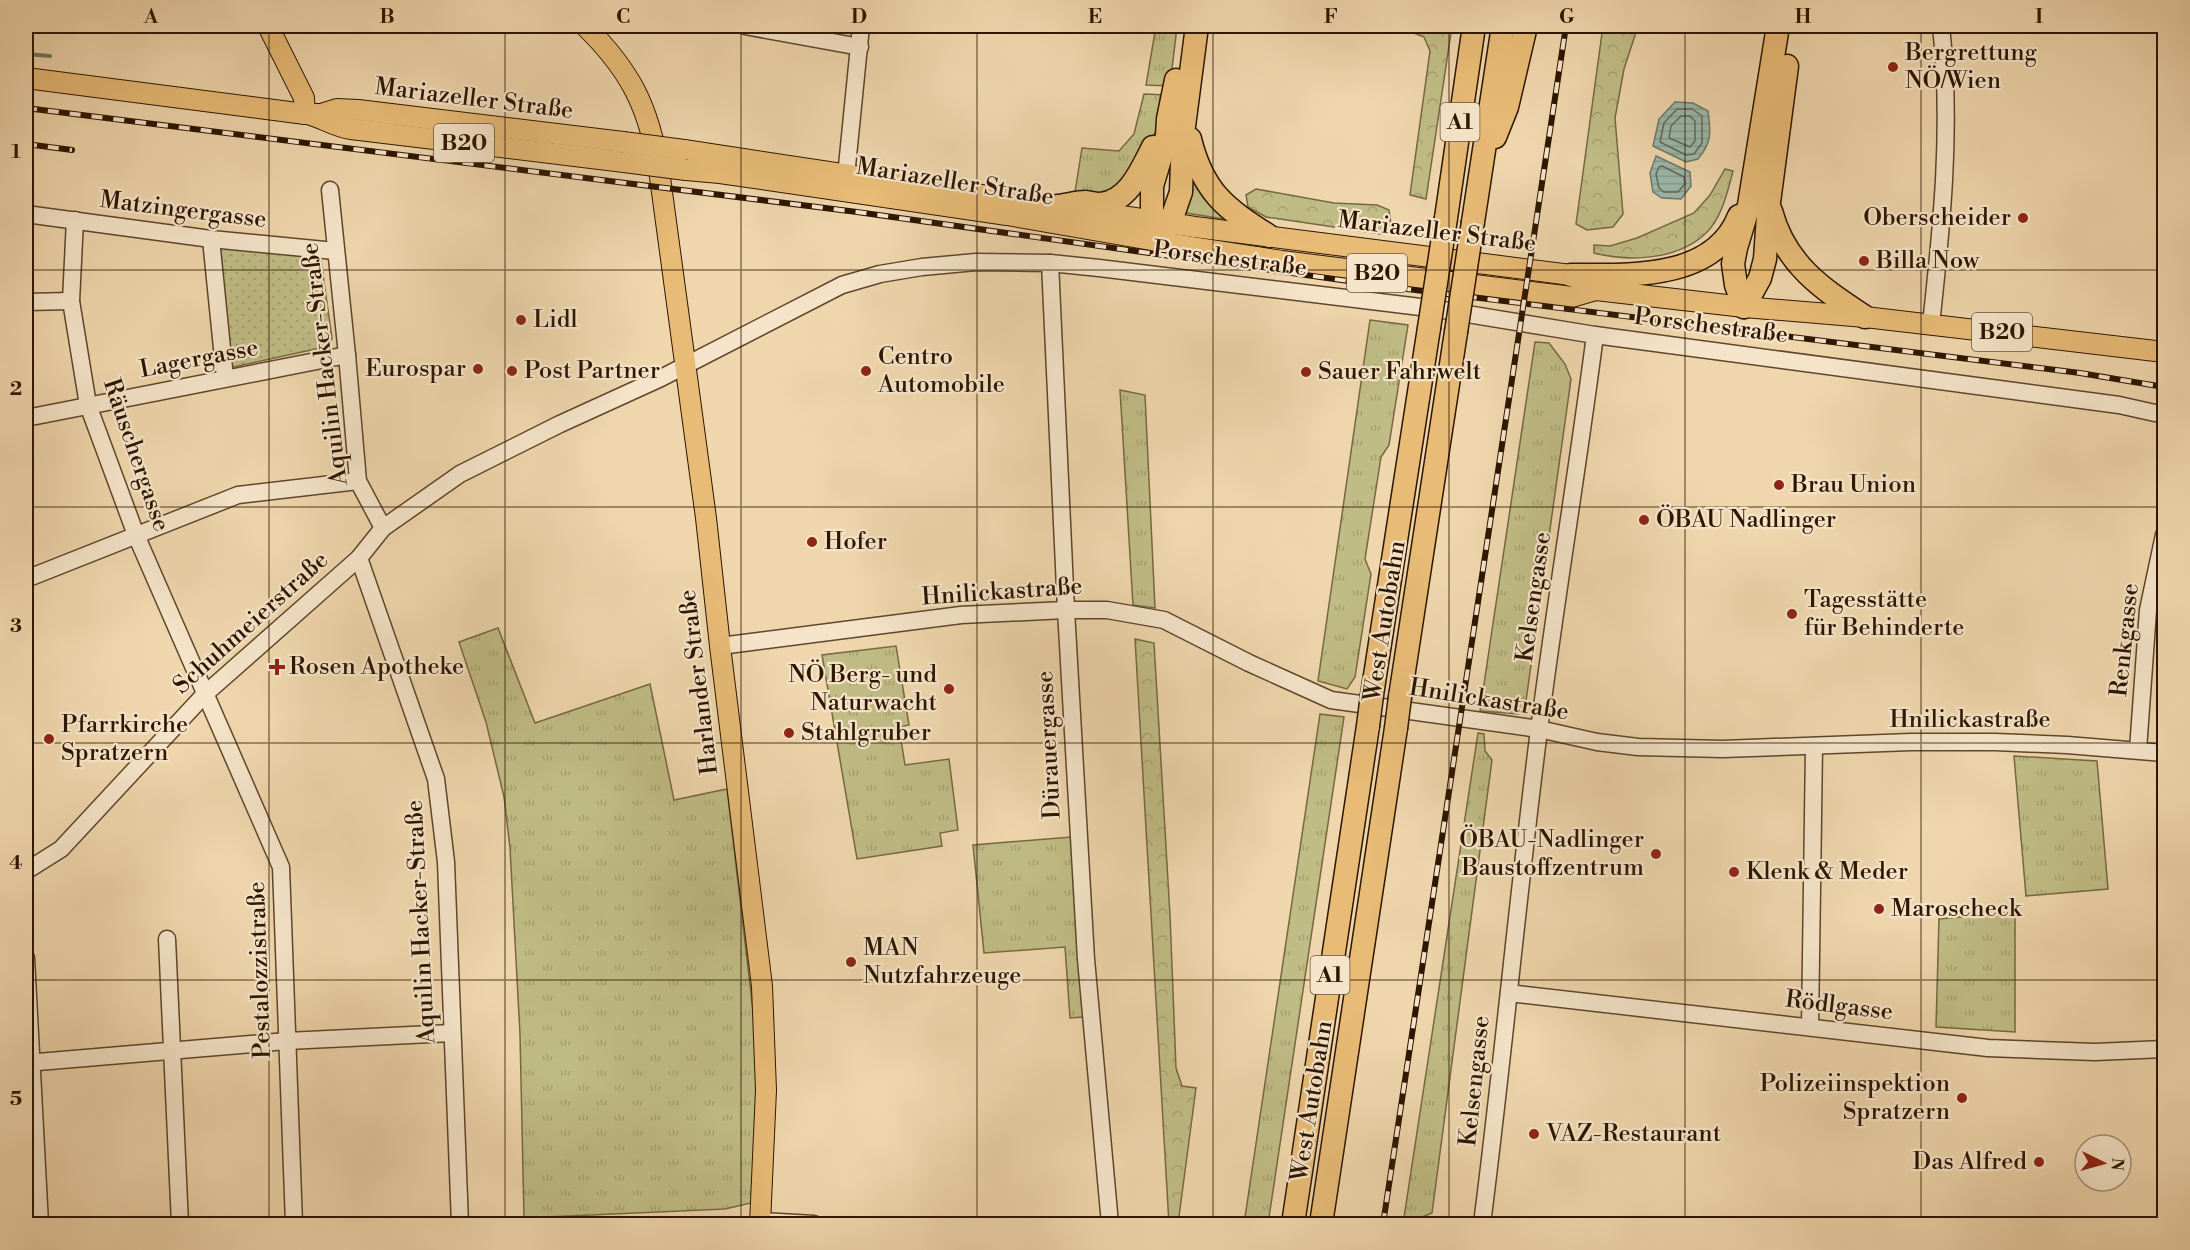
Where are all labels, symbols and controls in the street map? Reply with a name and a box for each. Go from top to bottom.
text: A [143,5,159,30]
text: B [379,5,395,30]
text: C [616,5,630,30]
text: D [851,5,867,30]
text: E [1088,5,1102,30]
text: F [1324,5,1338,30]
text: G [1559,5,1575,30]
text: H [1795,5,1812,30]
text: I [2035,5,2043,30]
place label: Bergrettung NÖ/Wien [1904,38,2037,96]
marker: Bergrettung NÖ/Wien [1886,60,1900,74]
street label: Mariazeller Straße [373,72,575,126]
road number: A1 [1440,103,1480,141]
road number: B20 [434,124,494,162]
text: 1 [11,140,21,165]
street label: Mariazeller Straße [854,152,1056,212]
street label: Matzingergasse [98,185,268,235]
place label: Oberscheider [1863,203,2011,233]
street label: Mariazeller Straße [1336,205,1538,259]
marker: Oberscheider [2016,211,2030,225]
street label: Porschestraße [1151,235,1309,283]
street label: Aquilin Hacker-Straße [295,241,355,488]
place label: Billa Now [1875,246,1981,276]
road number: B20 [1347,254,1407,292]
marker: Billa Now [1857,254,1871,268]
street label: Porschestraße [1632,302,1790,350]
place label: Lidl [533,305,578,335]
marker: Lidl [514,313,528,327]
road number: B20 [1972,313,2032,351]
street label: Lagergasse [137,333,261,385]
place label: Centro Automobile [877,342,1005,400]
place label: Eurospar [365,354,466,384]
place label: Post Partner [524,356,660,386]
place label: Sauer Fahrwelt [1318,357,1482,387]
marker: Eurospar [471,362,485,376]
marker: Post Partner [505,364,519,378]
marker: Centro Automobile [859,364,873,378]
marker: Sauer Fahrwelt [1299,365,1313,379]
street label: Räuschergasse [96,375,176,535]
text: 2 [10,377,22,402]
place label: Brau Union [1790,470,1916,500]
marker: Brau Union [1772,478,1786,492]
place label: ÖBAU Nadlinger [1656,504,1836,535]
marker: ÖBAU Nadlinger [1637,513,1651,527]
place label: Hofer [824,527,887,557]
street label: Kelsengasse [1510,530,1558,664]
marker: Hofer [805,535,819,549]
street label: West Autobahn [1357,538,1413,705]
street label: Schuhmeierstraße [167,545,335,701]
street label: Hnilickastraße [921,571,1083,613]
street label: Renkgasse [2104,582,2146,698]
place label: Tagesstätte für Behinderte [1804,585,1964,643]
street label: Harlander Straße [673,588,725,776]
marker: Tagesstätte für Behinderte [1785,607,1799,621]
text: 3 [10,614,22,639]
place label: Rosen Apotheke [289,652,464,682]
place label: NÖ Berg- und Naturwacht [788,659,937,718]
marker: Rosen Apotheke [270,660,284,674]
street label: Dürauergasse [1030,670,1068,820]
street label: Hnilickastraße [1407,673,1571,727]
marker: NÖ Berg- und Naturwacht [942,682,956,696]
street label: Hnilickastraße [1889,705,2051,735]
place label: Pfarrkirche Spratzern [61,710,188,768]
place label: Stahlgruber [801,718,931,748]
marker: Stahlgruber [782,726,796,740]
marker: Pfarrkirche Spratzern [42,732,56,746]
street label: Aquilin Hacker-Straße [400,799,442,1046]
place label: ÖBAU-Nadlinger Baustoffzentrum [1459,824,1644,883]
marker: ÖBAU-Nadlinger Baustoffzentrum [1649,847,1663,861]
text: 4 [9,851,23,876]
place label: Klenk & Meder [1746,857,1908,887]
marker: Klenk & Meder [1727,865,1741,879]
street label: Pestalozzistraße [242,881,278,1059]
place label: Maroscheck [1891,894,2023,924]
marker: Maroscheck [1872,902,1886,916]
place label: MAN Nutzfahrzeuge [863,933,1021,991]
marker: MAN Nutzfahrzeuge [844,955,858,969]
road number: A1 [1310,956,1350,994]
street label: Rödlgasse [1783,985,1895,1027]
street label: Kelsengasse [1453,1014,1497,1148]
street label: West Autobahn [1284,1018,1340,1185]
place label: Polizeiinspektion Spratzern [1760,1069,1950,1127]
text: 5 [10,1087,22,1112]
marker: Polizeiinspektion Spratzern [1955,1091,1969,1105]
place label: VAZ-Restaurant [1545,1119,1722,1149]
marker: VAZ-Restaurant [1527,1127,1541,1141]
north arrow [2073,1133,2133,1193]
place label: Das Alfred [1913,1147,2027,1177]
marker: Das Alfred [2032,1155,2046,1169]
text: N [2106,1157,2127,1172]

